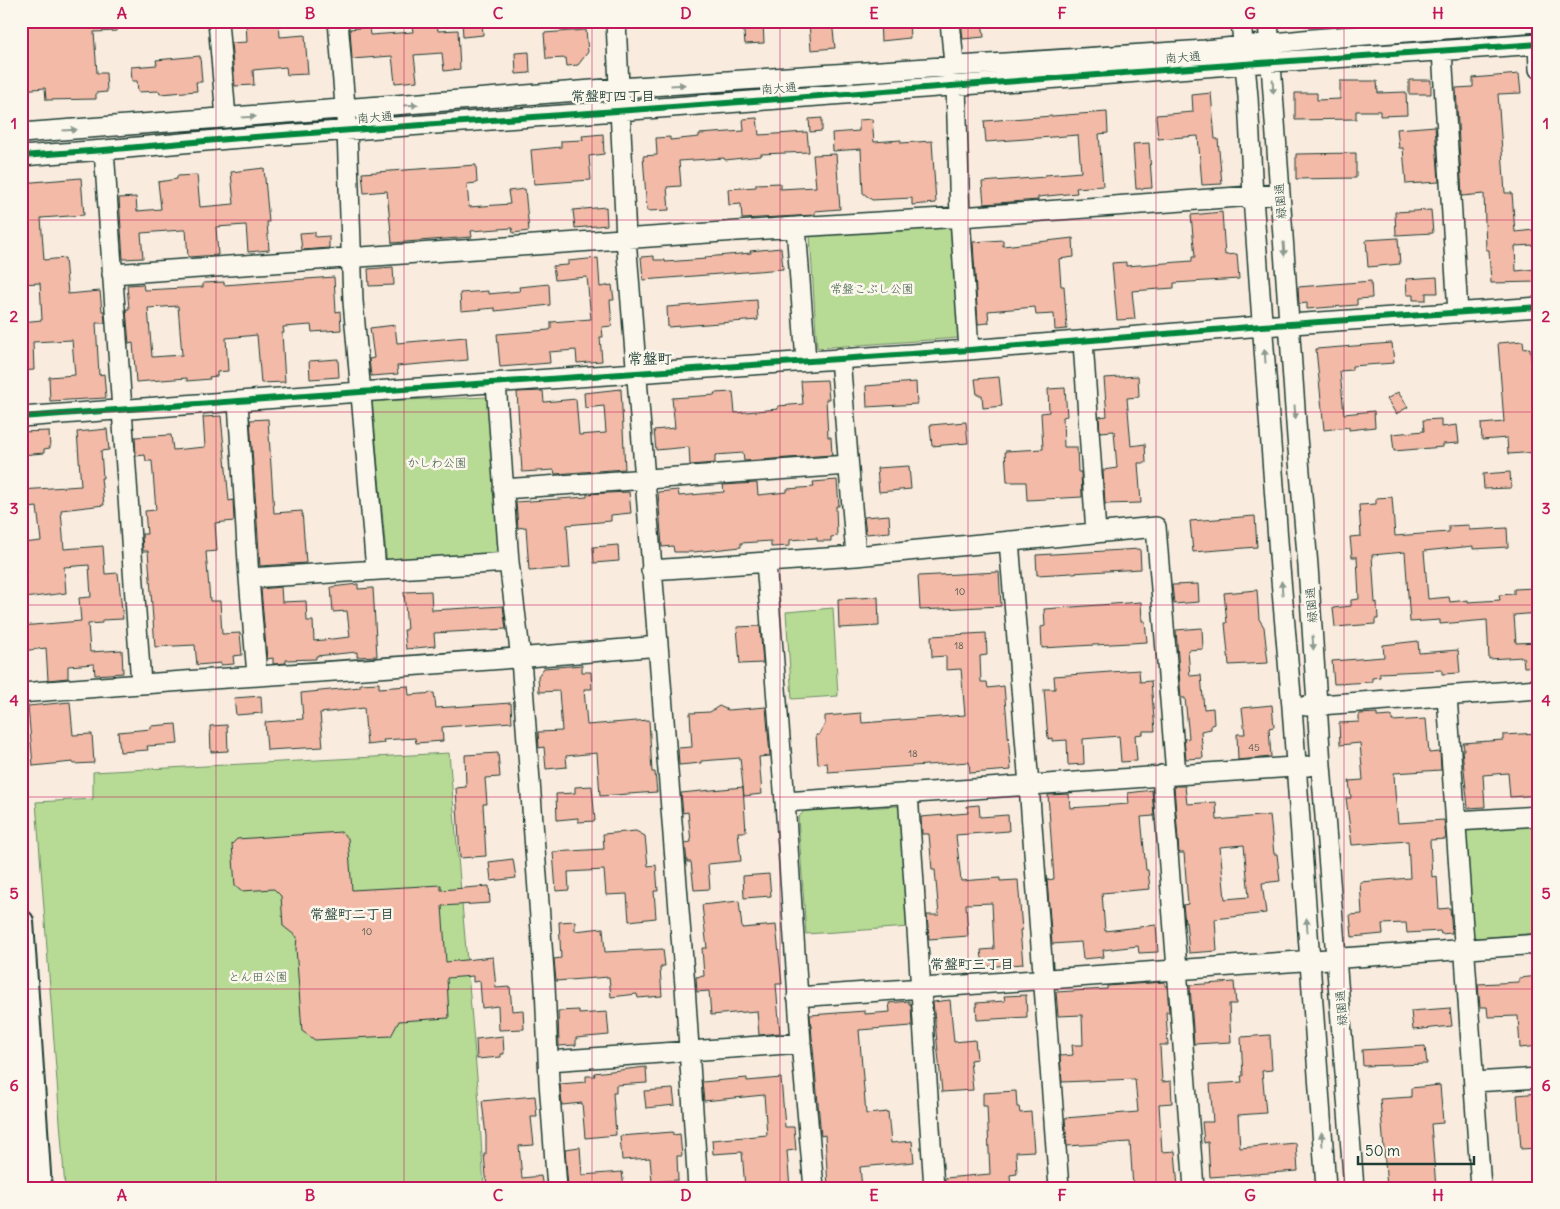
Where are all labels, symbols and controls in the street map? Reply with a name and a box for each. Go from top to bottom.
text: A [117,3,127,23]
text: B [305,3,316,23]
text: C [493,3,504,23]
text: D [680,3,692,23]
text: E [869,3,879,23]
text: F [1057,3,1067,23]
text: G [1244,3,1256,23]
text: H [1432,3,1444,23]
street label: 南大通 [1165,48,1201,66]
street label: 南大通 [761,79,797,97]
one-way arrow [1269,80,1277,96]
one-way arrow [671,81,687,89]
district label: 常盤町四丁目 [571,87,655,105]
one-way arrow [404,100,420,108]
street label: 南大通 [357,108,393,126]
one-way arrow [242,112,258,120]
text: 1 [11,113,17,133]
text: 1 [1543,113,1549,133]
one-way arrow [62,125,78,133]
street label: 緑園通 [1271,183,1289,219]
one-way arrow [1280,242,1288,258]
park label: 常盤こぶし公園 [830,281,914,296]
text: 2 [10,306,19,326]
text: 2 [1542,306,1551,326]
one-way arrow [1260,348,1268,364]
district label: 常盤町 [627,349,673,368]
one-way arrow [1291,404,1299,420]
park label: かしわ公園 [407,455,467,470]
text: 3 [9,498,19,518]
text: 3 [1541,498,1551,518]
one-way arrow [1278,580,1286,596]
house number: 10 [955,585,965,598]
street label: 緑園通 [1302,587,1320,623]
one-way arrow [1310,636,1318,652]
house number: 18 [954,639,964,652]
text: 4 [9,690,19,710]
text: 4 [1541,690,1551,710]
house number: 45 [1248,741,1260,754]
house number: 18 [908,747,918,760]
text: 5 [9,883,19,903]
text: 5 [1541,883,1551,903]
district label: 常盤町二丁目 [310,905,394,923]
one-way arrow [1302,916,1310,932]
house number: 10 [362,925,372,938]
district label: 常盤町三丁目 [930,955,1014,973]
park label: とん田公園 [228,969,288,984]
street label: 緑園通 [1332,990,1350,1026]
text: 6 [9,1075,19,1095]
text: 6 [1541,1075,1551,1095]
one-way arrow [1318,1131,1326,1147]
scale bar [1358,1134,1474,1166]
text: 50 m [1365,1141,1400,1160]
text: A [117,1185,127,1205]
text: B [305,1185,316,1205]
text: C [493,1185,504,1205]
text: D [680,1185,692,1205]
text: E [869,1185,879,1205]
text: F [1057,1185,1067,1205]
text: G [1244,1185,1256,1205]
text: H [1432,1185,1444,1205]

